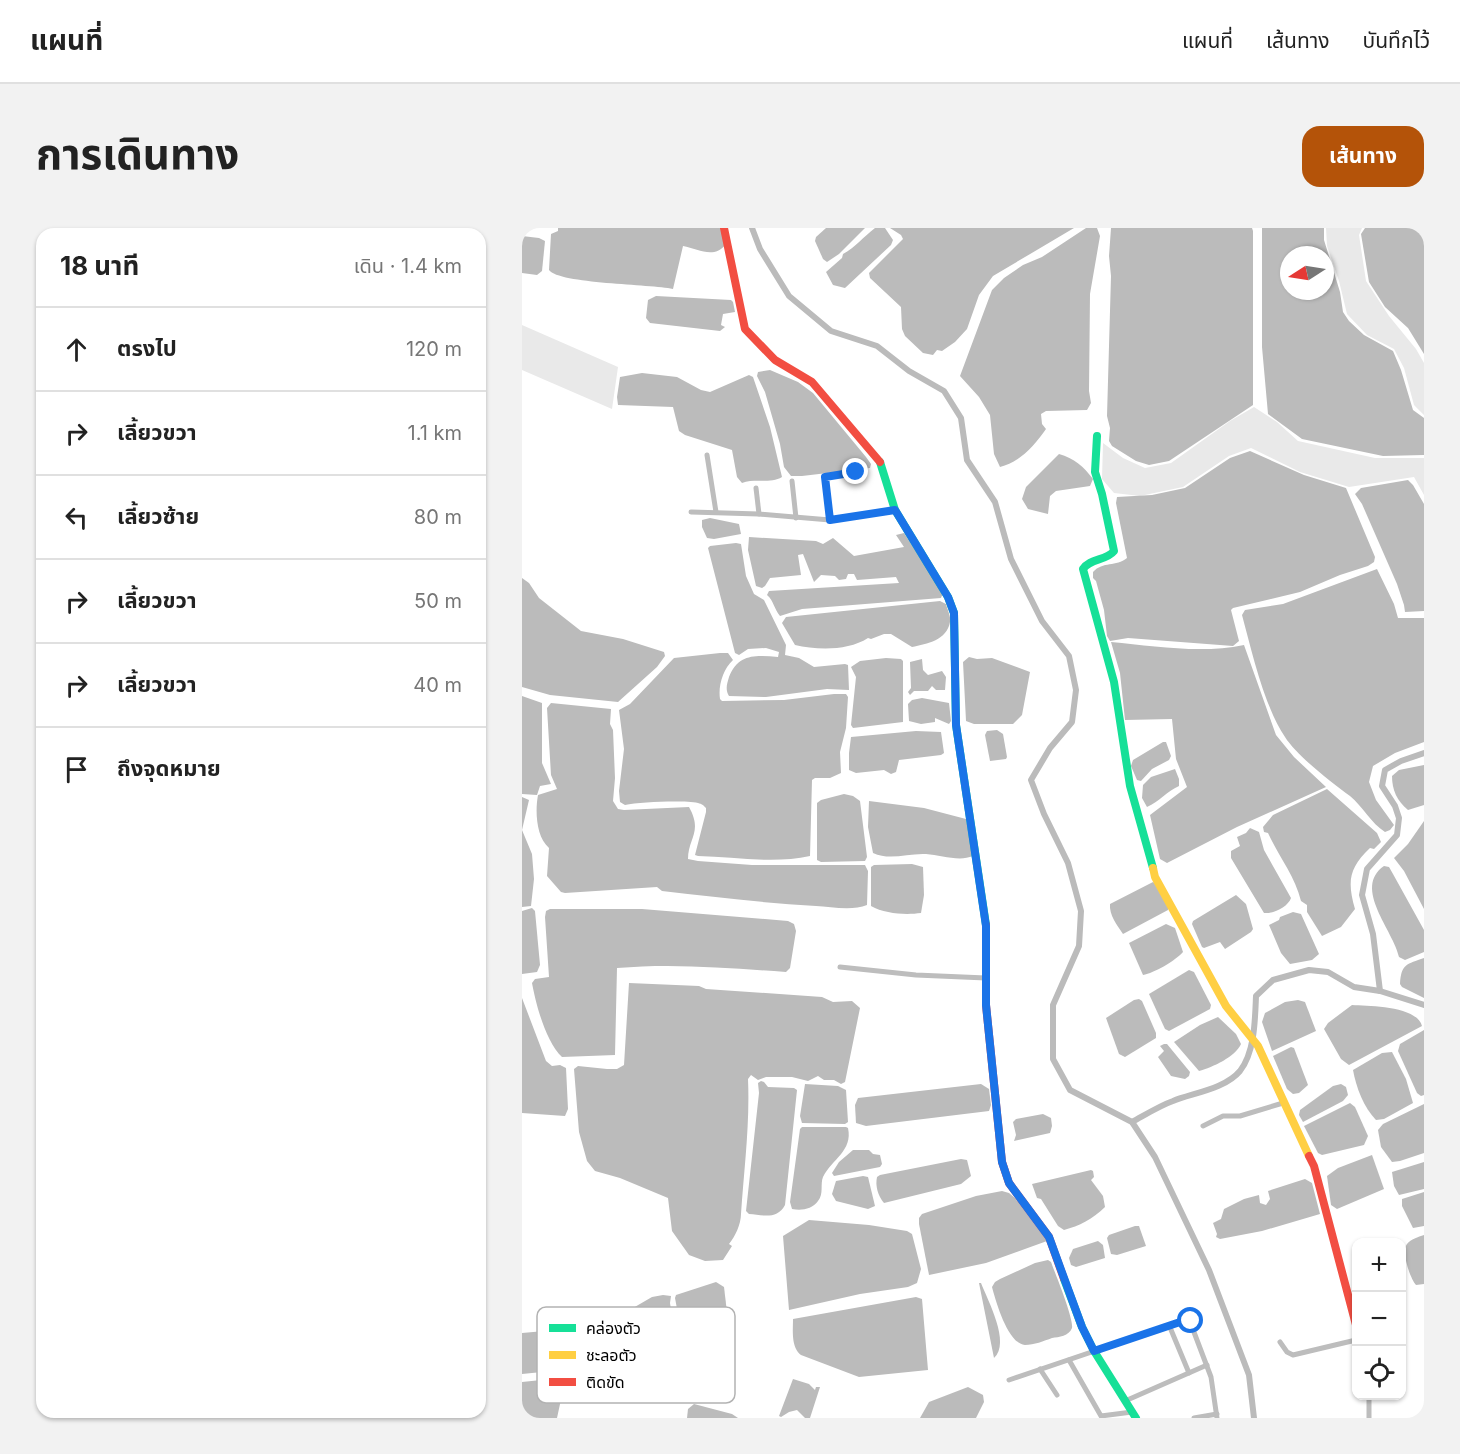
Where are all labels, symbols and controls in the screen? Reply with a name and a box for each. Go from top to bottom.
text: แผนที่ [30,23,103,57]
text: แผนที่ [1182,28,1233,53]
text: เส้นทาง [1266,28,1330,53]
text: บันทึกไว้ [1363,28,1430,53]
button: เส้นทาง [1302,126,1424,187]
text: การเดินทาง [36,128,239,179]
north arrow [1280,246,1334,300]
text: 18 นาที [60,250,139,281]
text: เดิน · 1.4 km [354,254,462,278]
icon: ahead [60,333,93,366]
text: ตรงไป [117,335,177,361]
text: 120 m [406,337,462,361]
icon: right [60,417,93,450]
text: เลี้ยวขวา [117,419,197,445]
text: 1.1 km [408,421,462,445]
route end [842,458,868,484]
icon: left [60,501,93,534]
text: เลี้ยวซ้าย [117,503,199,529]
text: 80 m [414,505,462,529]
icon: right [60,585,93,618]
text: เลี้ยวขวา [117,587,197,613]
text: 50 m [414,589,462,613]
icon: right [60,669,93,702]
text: เลี้ยวขวา [117,671,197,697]
text: 40 m [413,673,462,697]
icon: arrive [60,753,93,786]
text: ถึงจุดหมาย [117,755,221,781]
map controls [1352,1238,1406,1400]
button: + [1352,1238,1406,1292]
button: − [1352,1292,1406,1346]
legend [537,1307,735,1403]
route start [1177,1307,1203,1333]
text: คล่องตัว [586,1318,641,1338]
text: ชะลอตัว [586,1345,637,1365]
button: locate [1352,1346,1406,1400]
text: ติดขัด [586,1372,625,1392]

